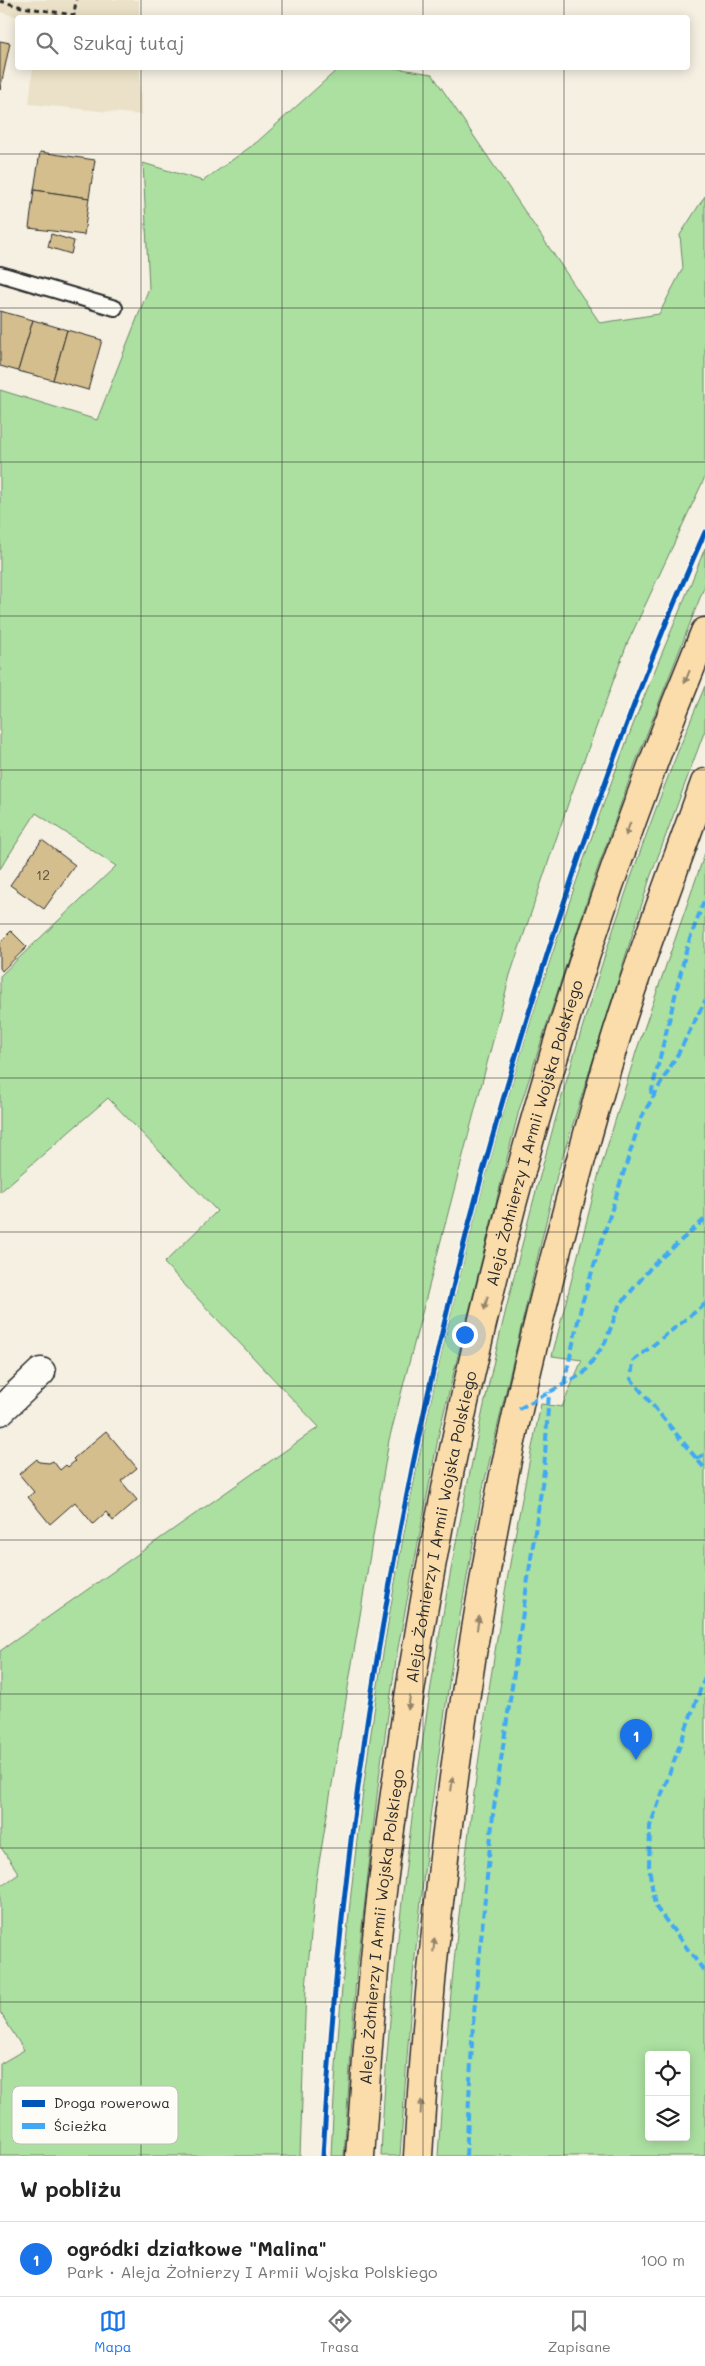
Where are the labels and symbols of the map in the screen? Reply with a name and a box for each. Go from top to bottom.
one-way arrow [682,670,690,684]
one-way arrow [624,822,632,836]
house number: 12 [36,865,50,884]
street label: Aleja Żołnierzy I Armii Wojska Polskiego [481,977,587,1288]
one-way arrow [482,1295,490,1310]
your location [452,1322,478,1348]
street label: Aleja Żołnierzy I Armii Wojska Polskiego [400,1369,481,1684]
one-way arrow [474,1615,482,1631]
one-way arrow [404,1695,412,1711]
pin: 1 [620,1719,652,1760]
street label: Aleja Żołnierzy I Armii Wojska Polskiego [354,1768,408,2086]
one-way arrow [448,1776,456,1792]
one-way arrow [430,1937,438,1953]
legend [12,2086,178,2144]
text: Droga rowerowa [54,2093,170,2112]
one-way arrow [417,2099,425,2115]
text: Ścieżka [54,2116,107,2135]

